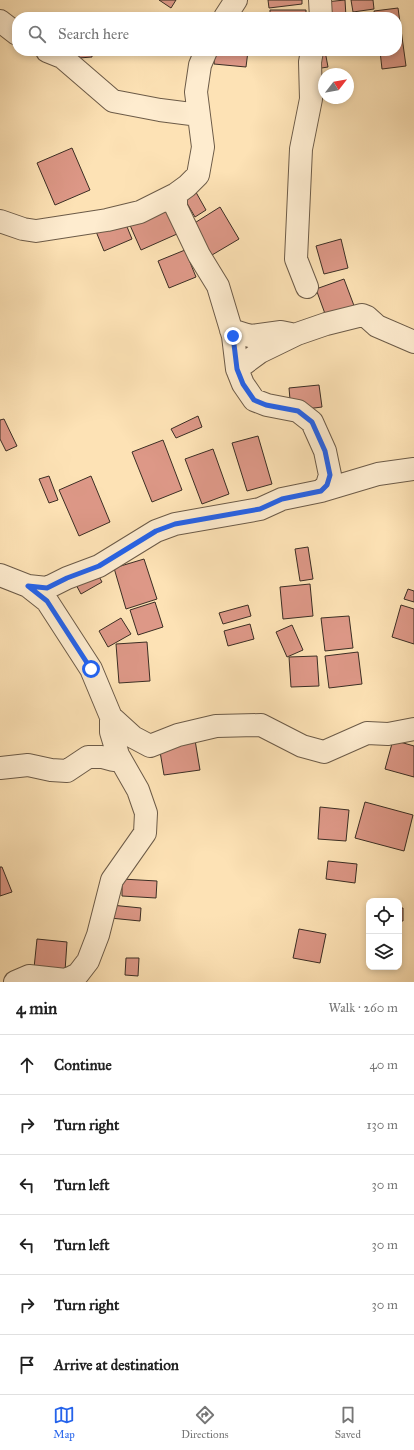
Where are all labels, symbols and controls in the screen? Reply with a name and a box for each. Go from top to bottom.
search box [12,12,402,56]
icon: search [26,23,48,45]
text: Search here [58,25,129,43]
north arrow [318,68,354,104]
route end [224,327,242,345]
route start [82,660,100,678]
map controls [366,898,402,970]
button: locate [366,898,402,934]
button: layers [366,934,402,970]
text: 4 min [16,998,57,1019]
text: Walk · 260 m [328,1000,398,1016]
icon: ahead [16,1054,38,1076]
text: Continue [54,1056,112,1074]
text: 40 m [369,1057,398,1073]
icon: right [16,1114,38,1136]
text: Turn right [54,1116,119,1134]
text: 130 m [366,1117,398,1133]
icon: left [16,1174,38,1196]
text: Turn left [54,1176,110,1194]
text: 30 m [372,1177,398,1193]
icon: left [16,1234,38,1256]
text: Turn left [54,1236,110,1254]
text: 30 m [372,1237,398,1253]
icon: right [16,1294,38,1316]
text: Turn right [54,1296,119,1314]
text: 30 m [372,1297,398,1313]
icon: arrive [16,1354,38,1376]
text: Arrive at destination [54,1356,179,1374]
tab: Map [53,1404,75,1441]
tab: Directions [181,1404,229,1441]
tab: Saved [335,1404,361,1441]

